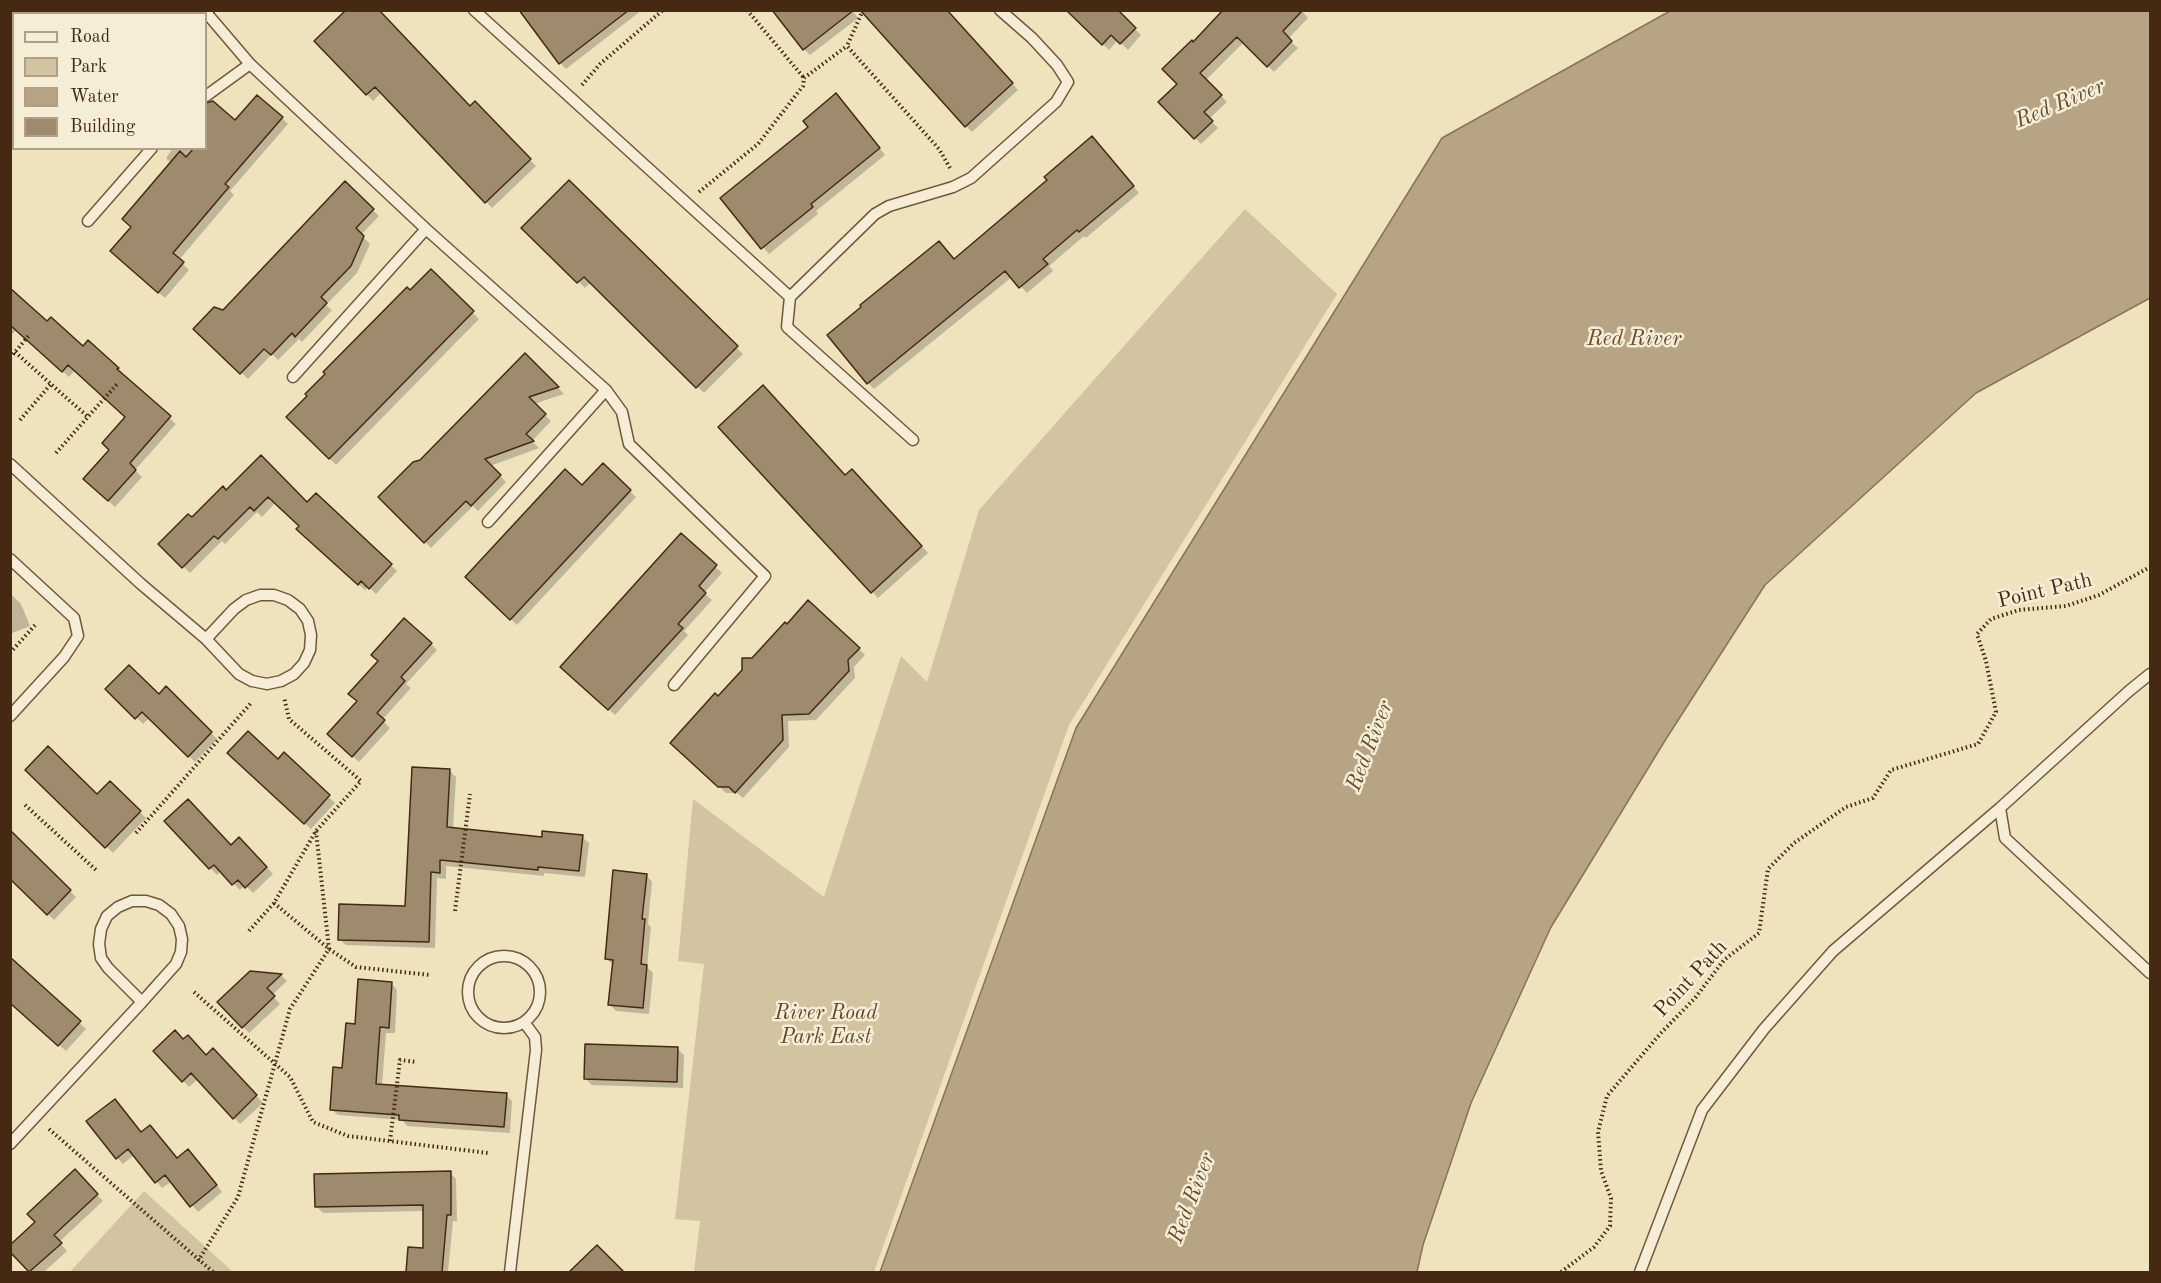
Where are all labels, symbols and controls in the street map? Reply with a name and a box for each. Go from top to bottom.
legend [12,12,207,150]
text: Road [70,28,110,46]
text: Park [70,58,107,76]
water label: Red River [2011,73,2109,135]
text: Water [70,88,119,106]
text: Building [70,118,135,136]
water label: Red River [1587,326,1681,352]
street label: Point Path [1995,568,2095,614]
water label: Red River [1341,697,1399,795]
street label: Point Path [1649,935,1733,1023]
park label: River Road Park East [775,1000,877,1050]
water label: Red River [1163,1149,1221,1247]

